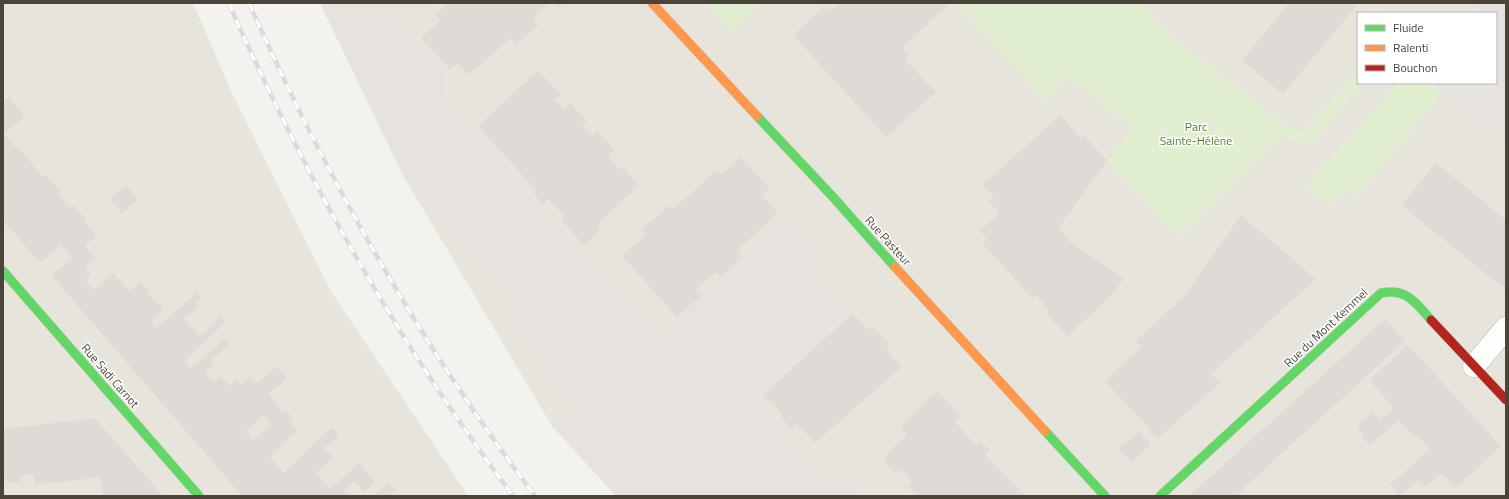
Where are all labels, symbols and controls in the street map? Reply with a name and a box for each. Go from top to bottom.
legend [1357,12,1497,84]
text: Fluide [1393,18,1424,37]
text: Ralenti [1393,38,1428,57]
text: Bouchon [1393,58,1438,77]
park label: Parc Sainte-Hélène [1160,117,1232,150]
street label: Rue Pasteur [861,211,916,270]
street label: Rue du Mont Kemmel [1279,284,1372,372]
street label: Rue Sadi Carnot [77,339,144,413]

